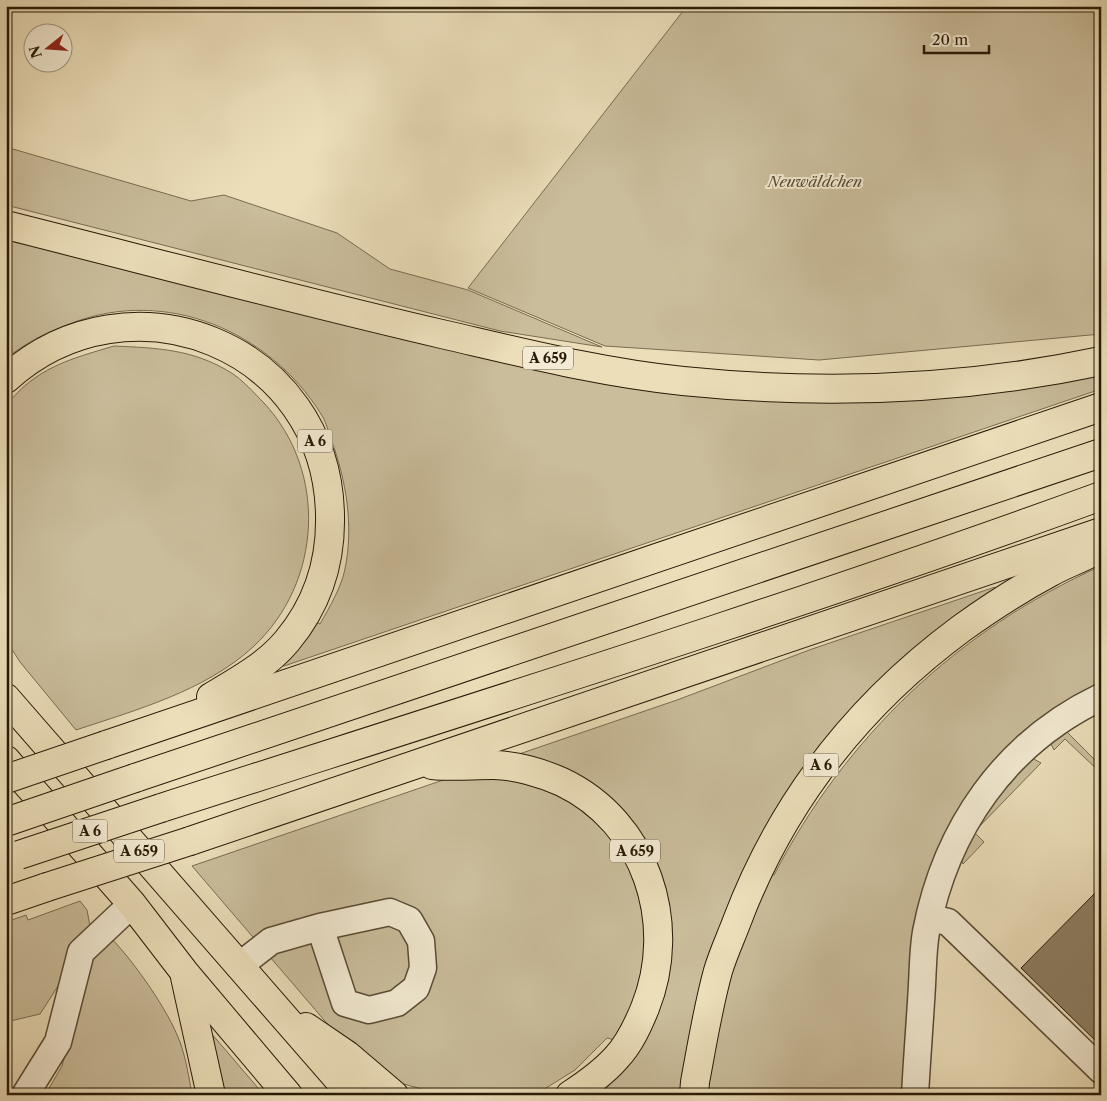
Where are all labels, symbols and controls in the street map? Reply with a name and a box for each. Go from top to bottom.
north arrow [22,22,72,72]
scale bar [924,22,990,54]
text: 20 m [932,30,968,49]
text: N [25,43,46,60]
park label: Neuwäldchen [767,172,862,191]
road number: A 659 [523,346,573,369]
road number: A 6 [298,430,332,452]
road number: A 6 [804,754,838,776]
road number: A 6 [72,819,108,842]
road number: A 659 [114,839,164,862]
road number: A 659 [610,839,660,862]

